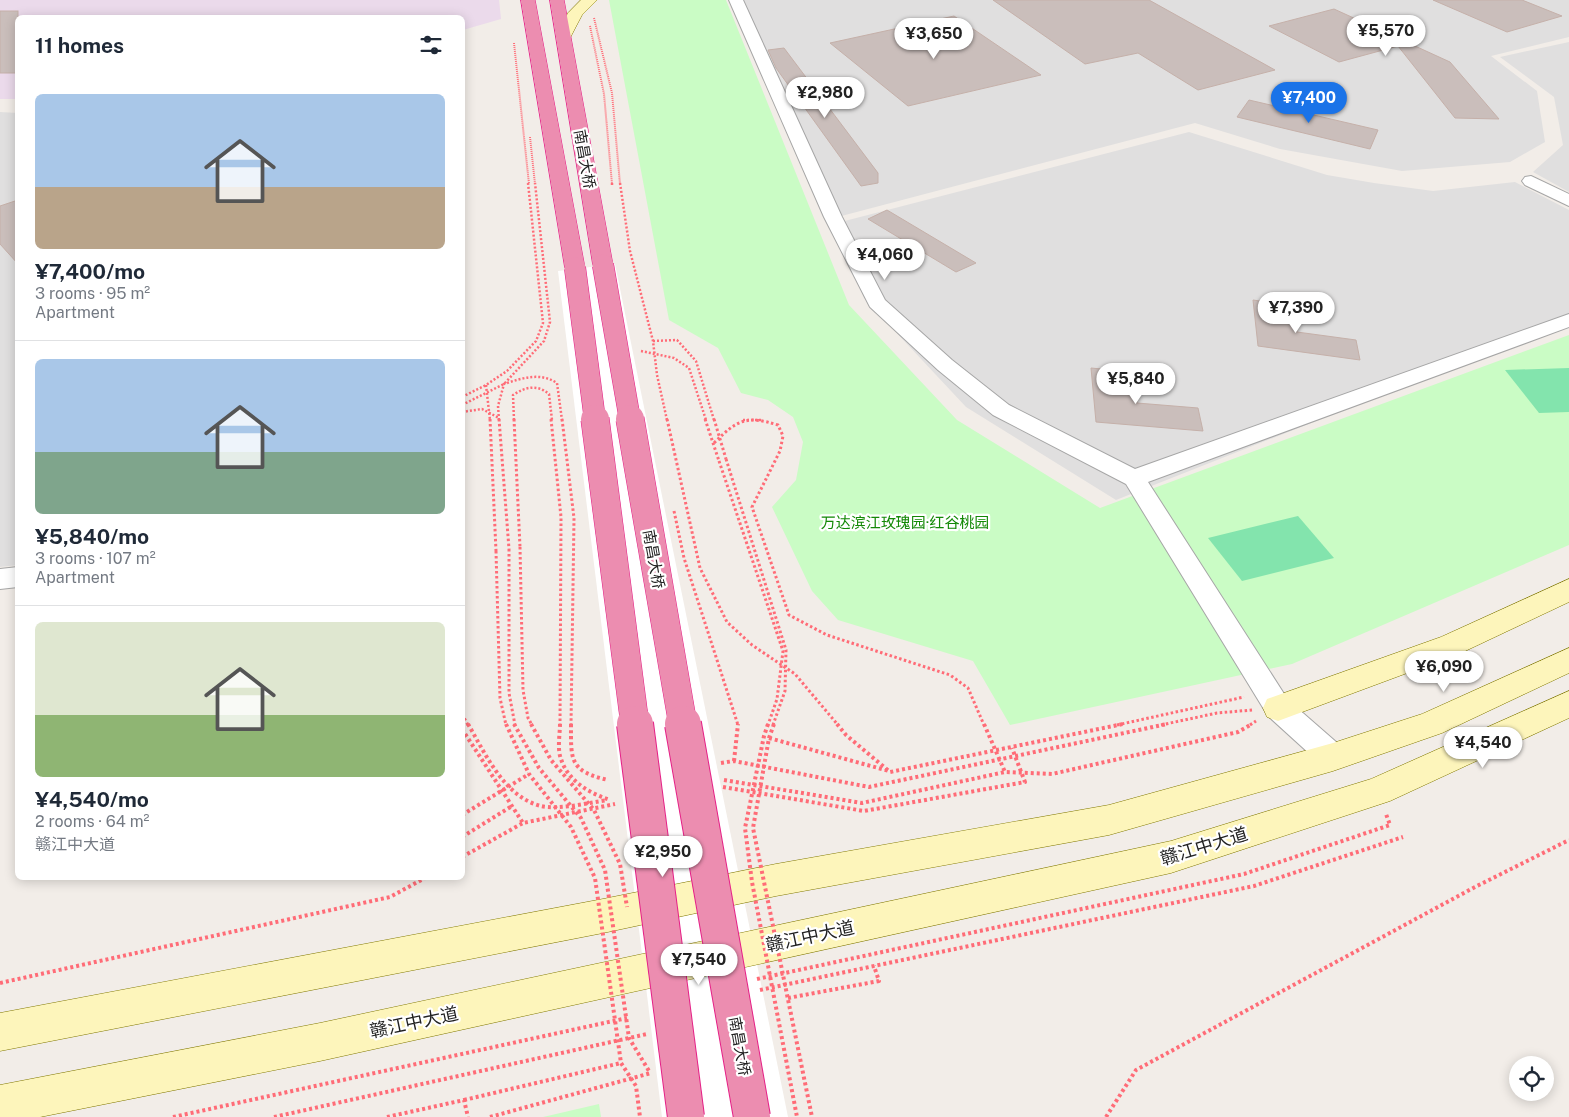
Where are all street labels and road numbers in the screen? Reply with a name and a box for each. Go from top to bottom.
street label: 南昌大桥 [571,128,599,190]
street label: 南昌大桥 [640,528,668,590]
street label: 赣江中大道 [1158,823,1250,869]
street label: 赣江中大道 [764,916,856,956]
street label: 赣江中大道 [368,1002,460,1042]
street label: 南昌大桥 [726,1015,754,1077]

